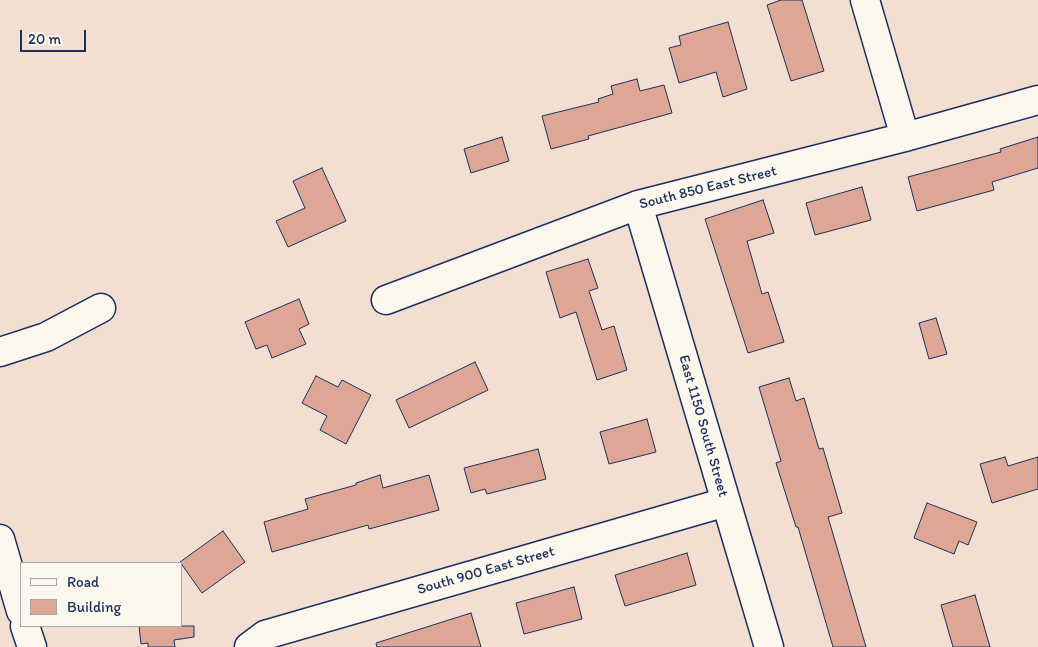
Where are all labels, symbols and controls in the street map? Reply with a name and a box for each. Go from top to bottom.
scale bar [22,20,89,52]
text: 20 m [28,30,61,48]
street label: South 850 East Street [637,162,779,214]
street label: East 1150 South Street [674,353,732,499]
street label: South 900 East Street [415,543,557,599]
legend [20,562,182,627]
text: Road [67,573,99,591]
text: Building [67,598,121,616]

